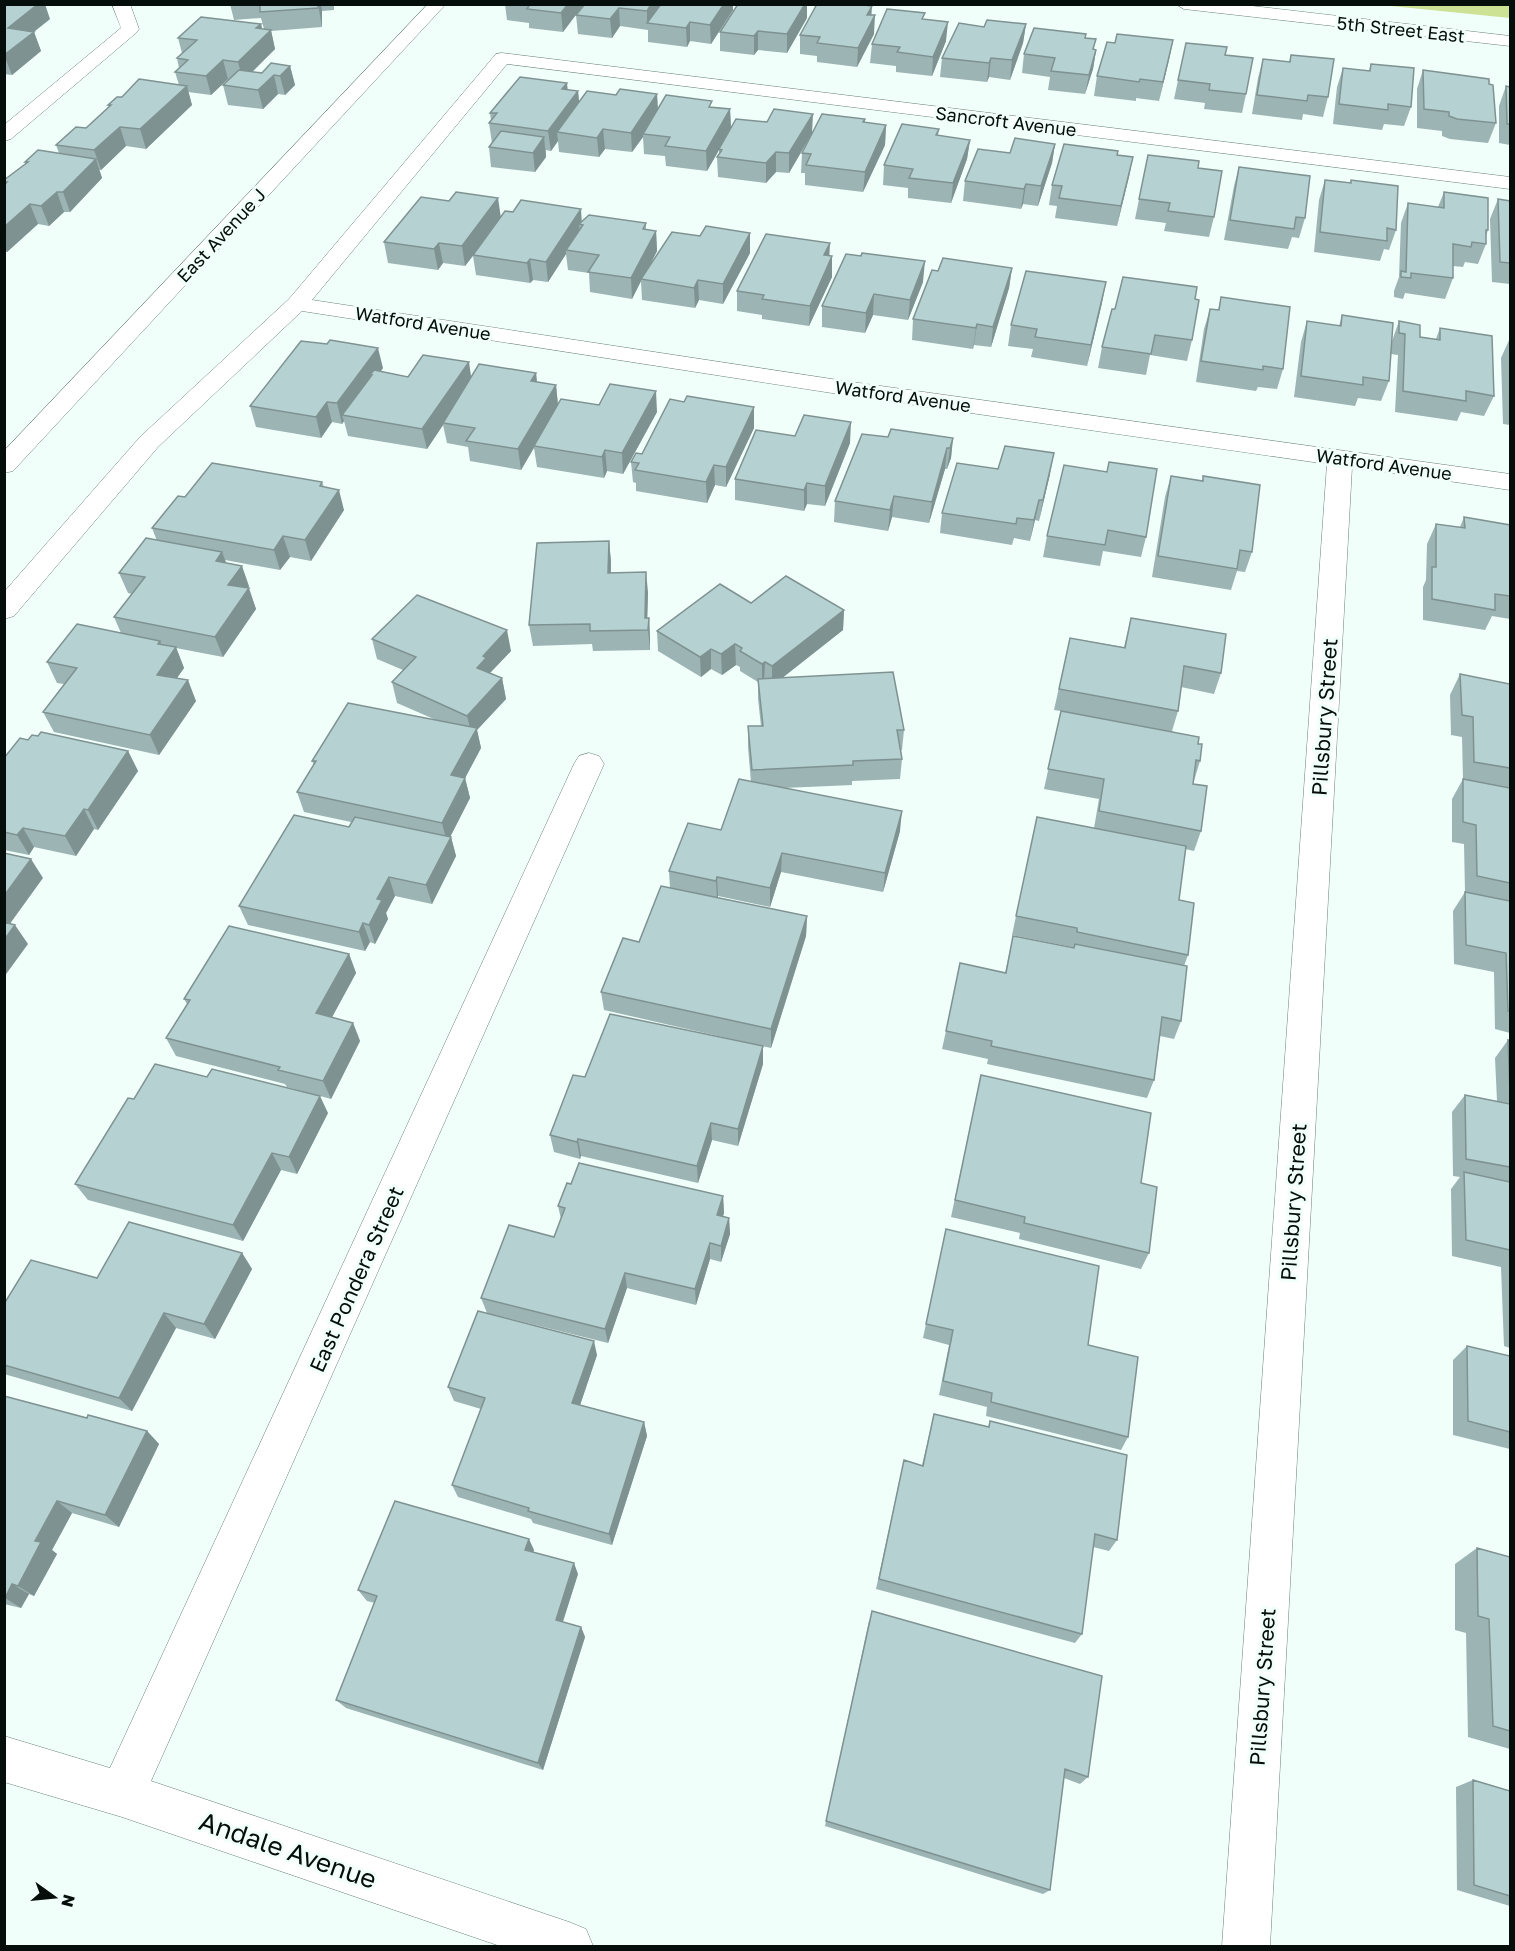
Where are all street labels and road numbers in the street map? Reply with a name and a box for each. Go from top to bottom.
street label: 5th Street East [1336,11,1466,47]
street label: Sancroft Avenue [934,101,1078,141]
street label: East Avenue J [172,184,270,286]
street label: Watford Avenue [354,301,492,345]
street label: Watford Avenue [834,376,972,416]
street label: Watford Avenue [1315,444,1453,484]
street label: Pillsbury Street [1306,638,1342,796]
street label: Pillsbury Street [1275,1123,1311,1281]
street label: East Pondera Street [303,1182,409,1376]
street label: Pillsbury Street [1244,1608,1280,1766]
street label: Andale Avenue [195,1805,381,1895]

